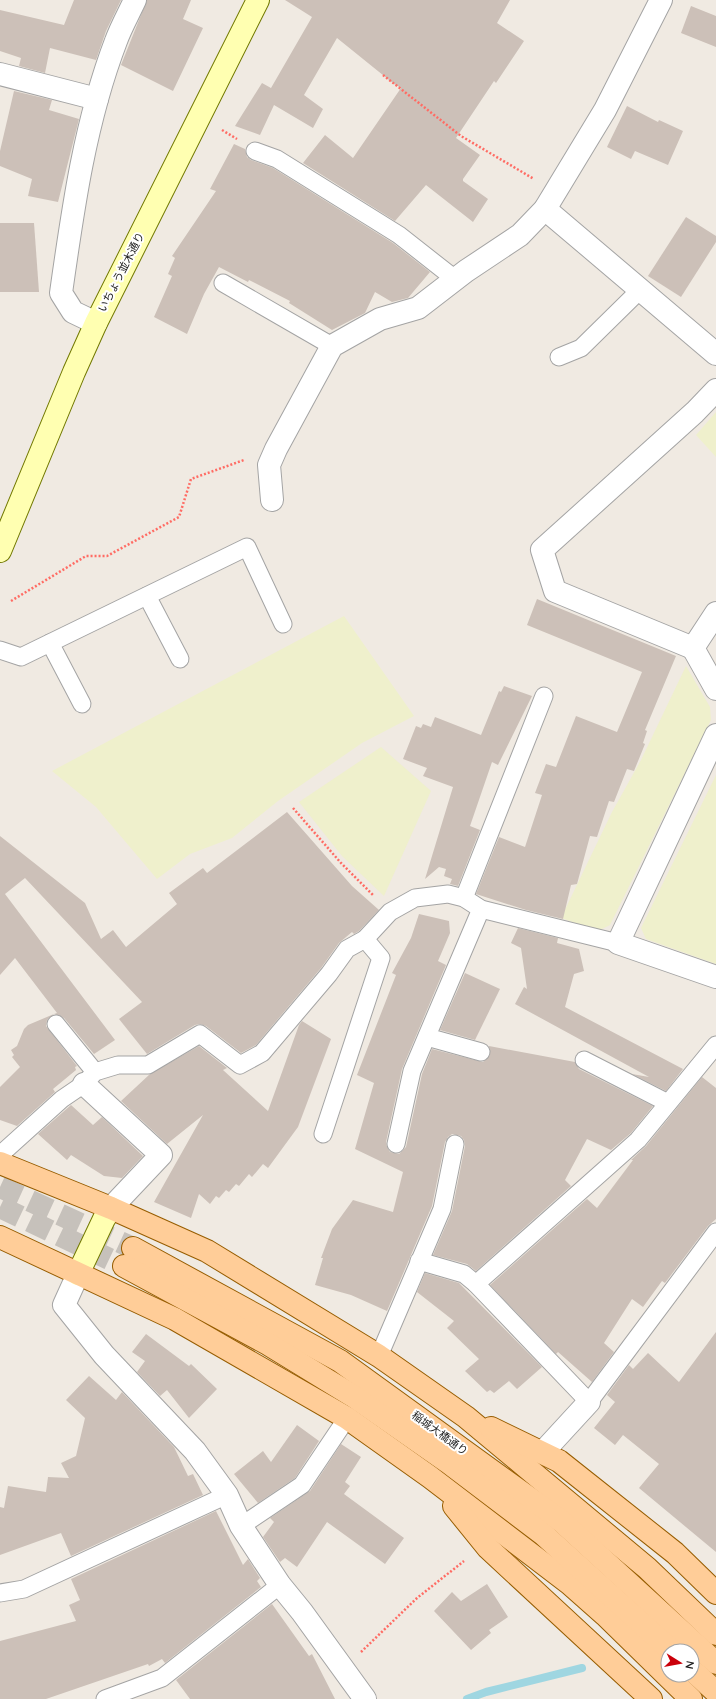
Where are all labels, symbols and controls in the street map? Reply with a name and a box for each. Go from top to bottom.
street label: いちょう並木通り [95,230,147,314]
street label: 稲城大橋通り [409,1408,471,1458]
north arrow [660,1643,700,1683]
text: N [682,1660,697,1670]

